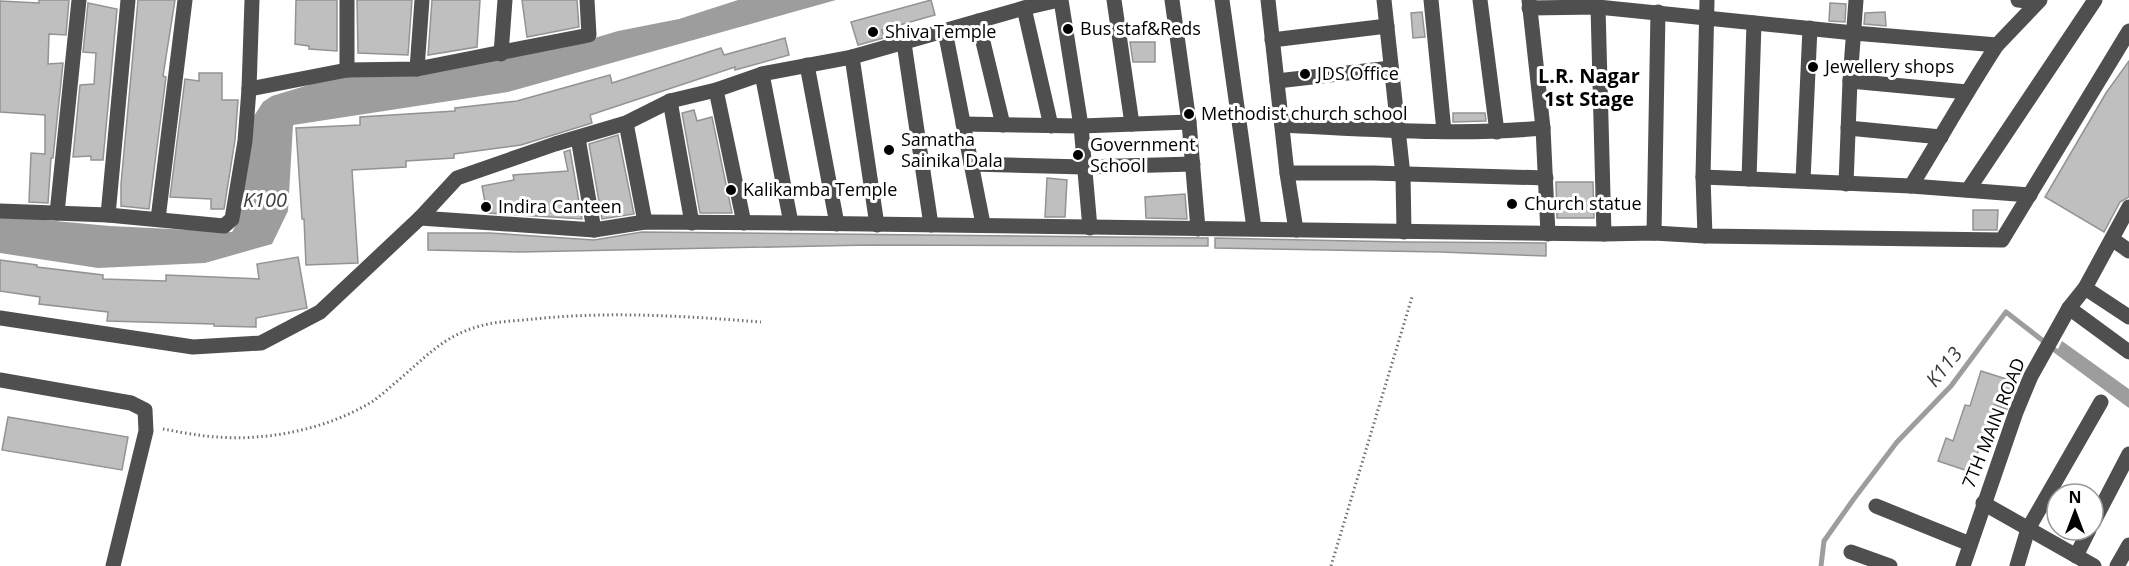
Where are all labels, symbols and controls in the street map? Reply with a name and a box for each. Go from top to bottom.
place label: Bus staf&Reds [1080,16,1201,40]
place label: Shiva Temple [885,19,996,43]
marker: Bus staf&Reds [1061,22,1075,36]
marker: Shiva Temple [866,25,880,39]
place label: Jewellery shops [1823,54,1954,78]
marker: Jewellery shops [1806,60,1820,74]
place label: JDS Office [1315,61,1399,85]
district label: L.R. Nagar 1st Stage [1538,62,1640,112]
marker: JDS Office [1298,67,1312,81]
place label: Methodist church school [1201,101,1408,125]
marker: Methodist church school [1182,107,1196,121]
place label: Samatha Sainika Dala [901,127,1003,172]
place label: Government School [1090,132,1196,177]
marker: Samatha Sainika Dala [882,143,896,157]
marker: Government School [1071,148,1085,162]
place label: Kalikamba Temple [743,177,897,201]
marker: Kalikamba Temple [724,183,738,197]
water label: K100 [243,186,287,213]
place label: Church statue [1524,191,1642,215]
place label: Indira Canteen [498,194,622,218]
marker: Church statue [1505,197,1519,211]
marker: Indira Canteen [479,200,493,214]
water label: K113 [1919,341,1968,392]
street label: 7TH MAIN ROAD [1956,354,2030,491]
north arrow [2045,482,2105,542]
text: N [2068,486,2082,508]

